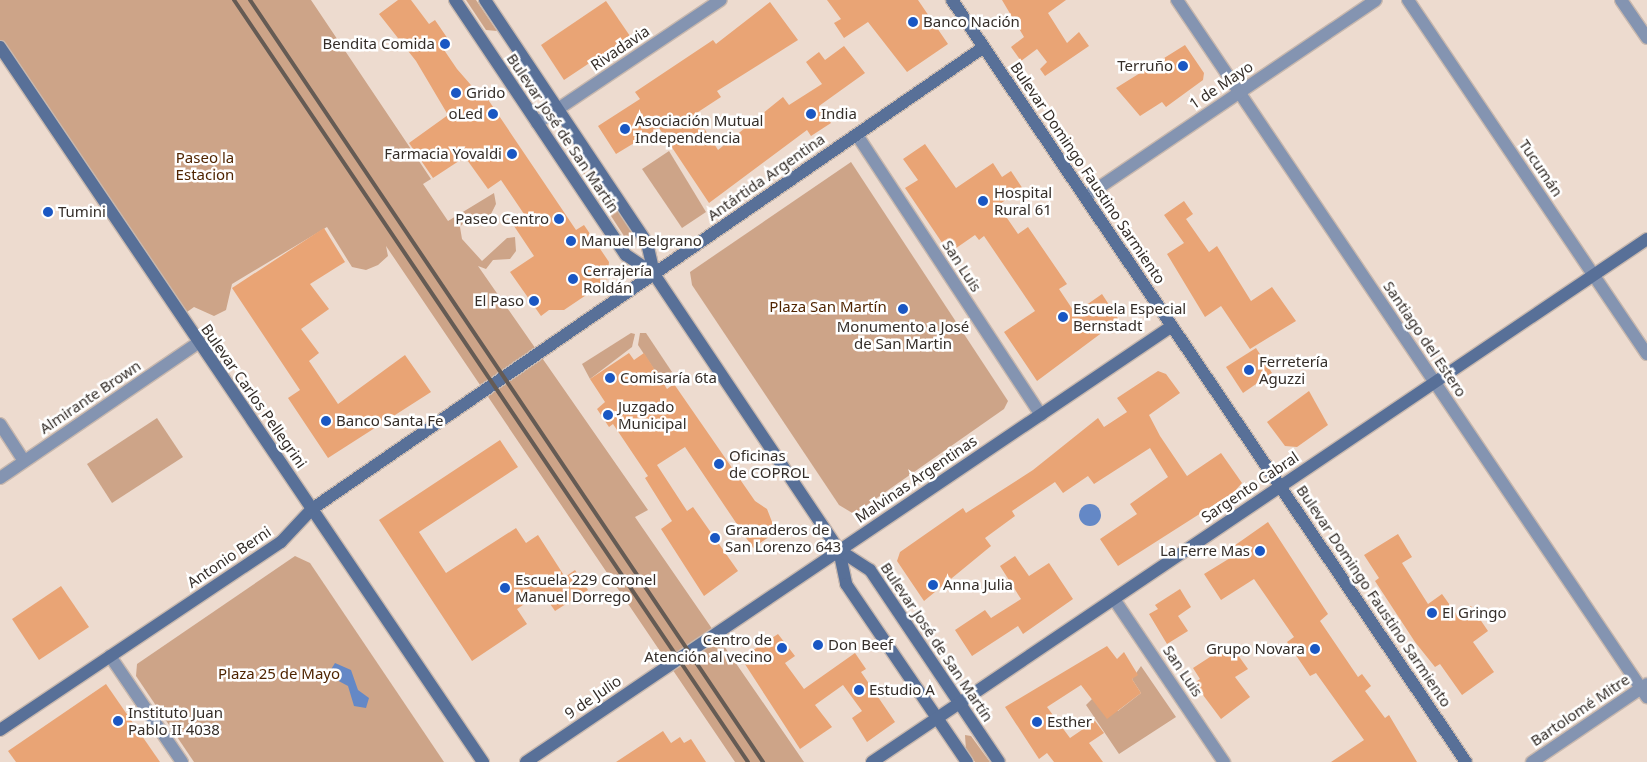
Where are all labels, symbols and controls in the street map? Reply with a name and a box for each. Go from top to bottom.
place label: Banco Nación [923,13,1020,31]
marker: Banco Nación [907,16,919,28]
street label: Rivadavia [587,22,653,74]
place label: Bendita Comida [323,35,435,53]
marker: Bendita Comida [439,38,451,50]
street label: Bulevar José de San Martín [503,50,623,216]
place label: Terruño [1117,57,1173,75]
street label: 1 de Mayo [1186,57,1256,113]
street label: Bulevar Domingo Faustino Sarmiento [1007,59,1169,287]
marker: Terruño [1177,60,1189,72]
place label: Grido [466,84,505,102]
marker: Grido [450,87,462,99]
place label: oLed [448,105,483,123]
place label: India [821,105,857,123]
marker: oLed [487,108,499,120]
marker: India [805,108,817,120]
place label: Asociación Mutual Independencia [635,111,763,146]
marker: Asociación Mutual Independencia [619,123,631,135]
street label: Antártida Argentina [704,130,828,224]
street label: Tucumán [1515,136,1567,200]
place label: Farmacia Yovaldi [384,145,502,163]
park label: Paseo la Estacion [176,148,234,183]
marker: Farmacia Yovaldi [506,148,518,160]
place label: Hospital Rural 61 [994,183,1052,218]
marker: Hospital Rural 61 [976,194,990,208]
place label: Tumini [58,203,106,221]
marker: Tumini [42,206,54,218]
place label: Paseo Centro [455,210,549,228]
marker: Paseo Centro [553,213,565,225]
place label: Manuel Belgrano [581,232,702,250]
marker: Manuel Belgrano [565,235,577,247]
street label: San Luis [939,237,985,295]
place label: Cerrajería Roldán [583,261,652,296]
marker: Cerrajería Roldán [567,273,579,285]
street label: Santiago del Estero [1380,278,1470,400]
place label: El Paso [474,292,524,310]
marker: El Paso [528,295,540,307]
park label: Plaza San Martín [769,298,887,316]
place label: Escuela Especial Bernstadt [1073,299,1186,334]
marker: Monumento a José de San Martin [897,303,909,315]
marker: Escuela Especial Bernstadt [1057,311,1069,323]
place label: Monumento a José de San Martin [837,317,969,352]
street label: Bulevar Carlos Pellegrini [197,321,311,471]
place label: Ferretería Aguzzi [1259,352,1328,387]
street label: Almirante Brown [36,356,144,438]
marker: Ferretería Aguzzi [1243,364,1255,376]
place label: Comisaría 6ta [620,369,717,387]
marker: Comisaría 6ta [604,372,616,384]
place label: Juzgado Municipal [618,397,687,432]
marker: Juzgado Municipal [602,409,614,421]
place label: Banco Santa Fe [336,412,444,430]
marker: Banco Santa Fe [320,415,332,427]
street label: Malvinas Argentinas [852,432,980,526]
place label: Oficinas de COPROL [729,446,809,481]
street label: Sargento Cabral [1198,448,1302,526]
marker: Oficinas de COPROL [713,458,725,470]
street label: Bulevar Domingo Faustino Sarmiento [1293,482,1455,710]
place label: Granaderos de San Lorenzo 643 [725,520,841,555]
street label: Antonio Berni [184,522,274,592]
marker: Granaderos de San Lorenzo 643 [709,532,721,544]
place label: La Ferre Mas [1160,542,1250,560]
marker: La Ferre Mas [1254,545,1266,557]
street label: Bulevar José de San Martín [877,559,997,725]
place label: Escuela 229 Coronel Manuel Dorrego [515,570,656,605]
place label: Anna Julia [943,576,1013,594]
marker: Anna Julia [927,579,939,591]
marker: Escuela 229 Coronel Manuel Dorrego [499,582,511,594]
place label: El Gringo [1442,604,1507,622]
marker: El Gringo [1426,607,1438,619]
place label: Centro de Atención al vecino [644,630,772,665]
place label: Don Beef [828,636,893,654]
marker: Don Beef [812,639,824,651]
place label: Grupo Novara [1206,640,1305,658]
marker: Centro de Atención al vecino [776,642,788,654]
street label: San Luis [1159,642,1207,700]
marker: Grupo Novara [1309,643,1321,655]
park label: Plaza 25 de Mayo [218,665,340,683]
street label: Bartolomé Mitre [1527,670,1633,750]
street label: 9 de Julio [561,672,625,722]
place label: Estudio A [869,681,935,699]
marker: Estudio A [853,684,865,696]
place label: Instituto Juan Pablo II 4038 [128,703,223,738]
place label: Esther [1047,713,1092,731]
marker: Instituto Juan Pablo II 4038 [112,715,124,727]
marker: Esther [1031,716,1043,728]

